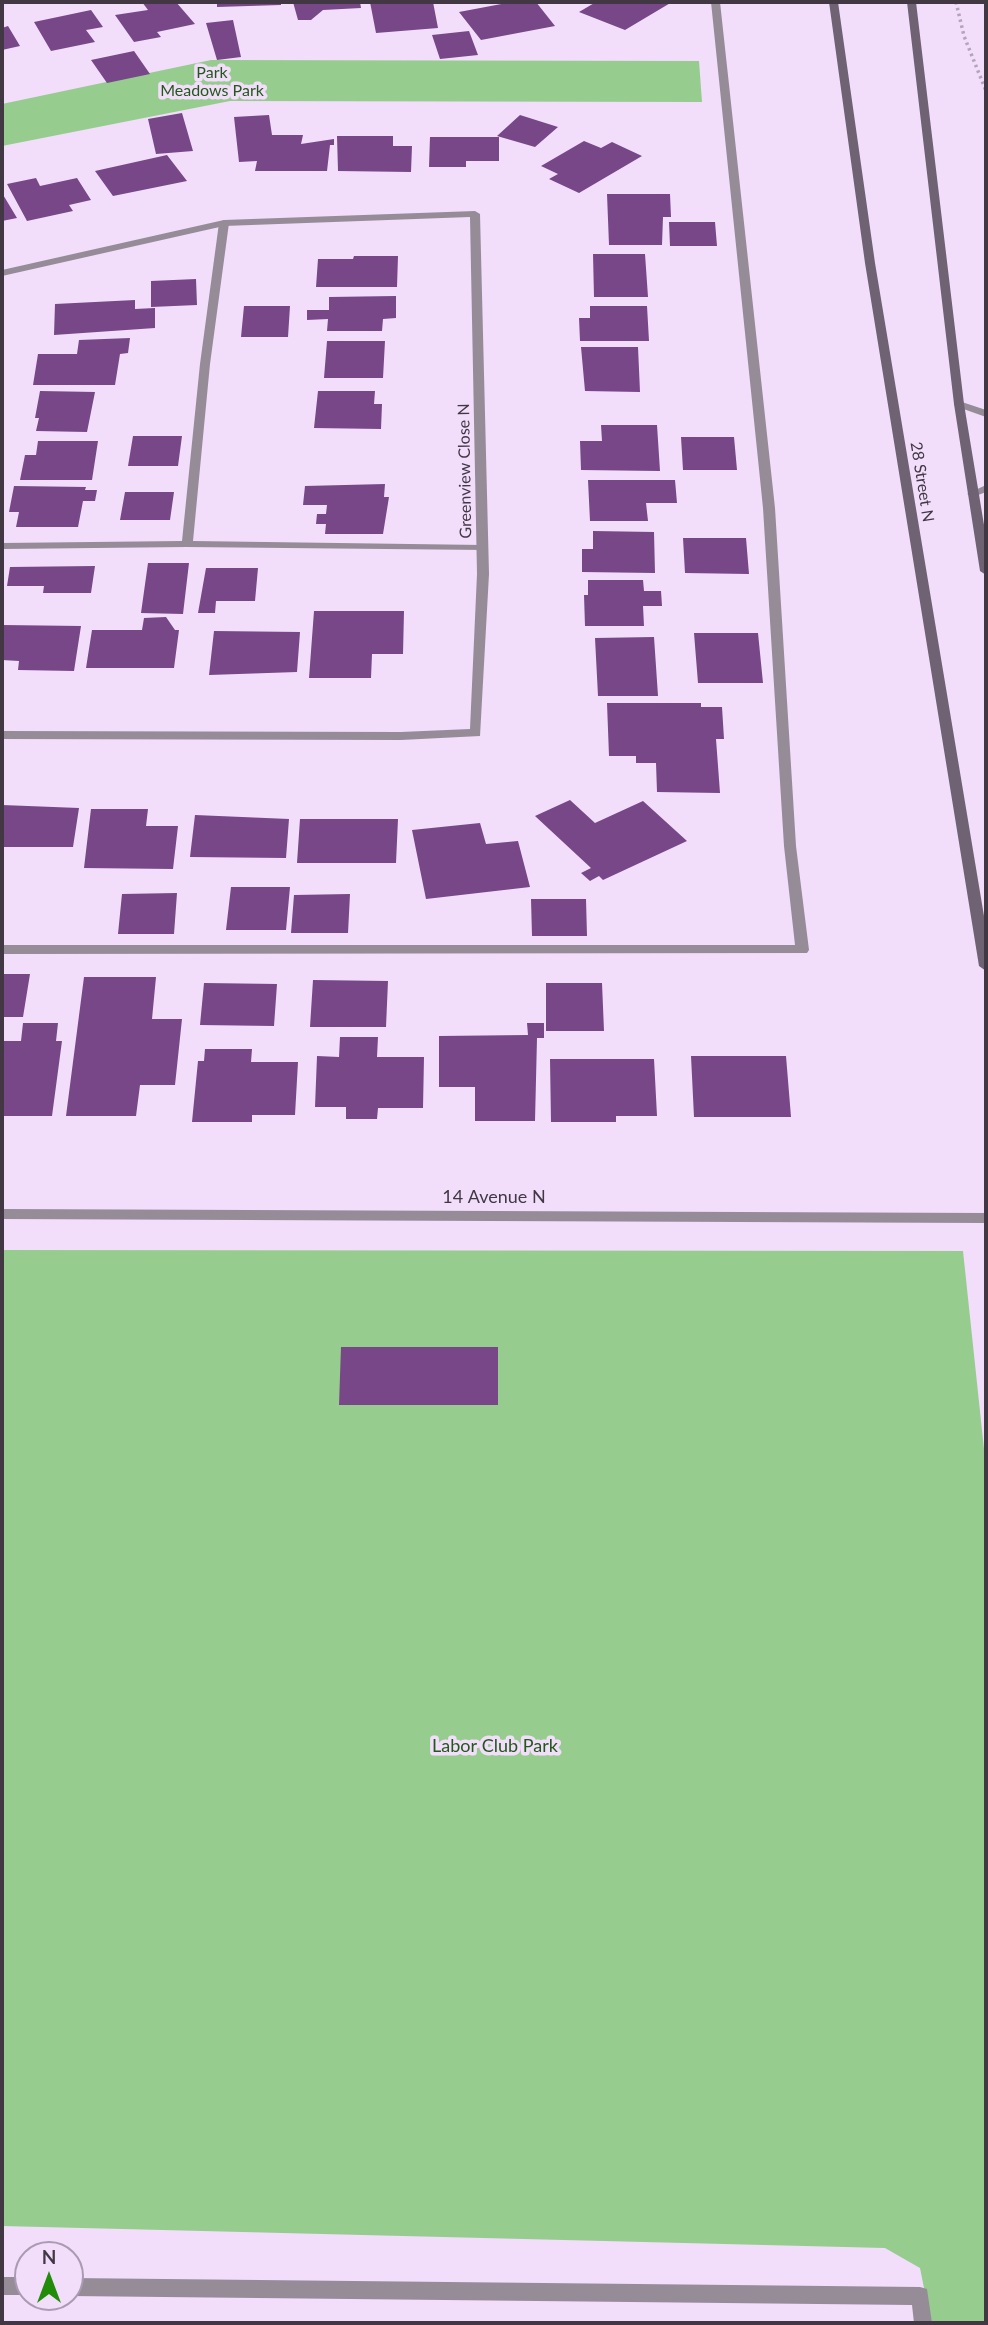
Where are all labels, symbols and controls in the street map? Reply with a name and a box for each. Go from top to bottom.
park label: Park Meadows Park [160,63,264,101]
street label: Greenview Close N [454,403,476,539]
street label: 28 Street N [906,440,938,524]
street label: 14 Avenue N [442,1186,546,1208]
park label: Labor Club Park [432,1735,558,1757]
north arrow [14,2241,84,2311]
text: N [42,2245,56,2268]

